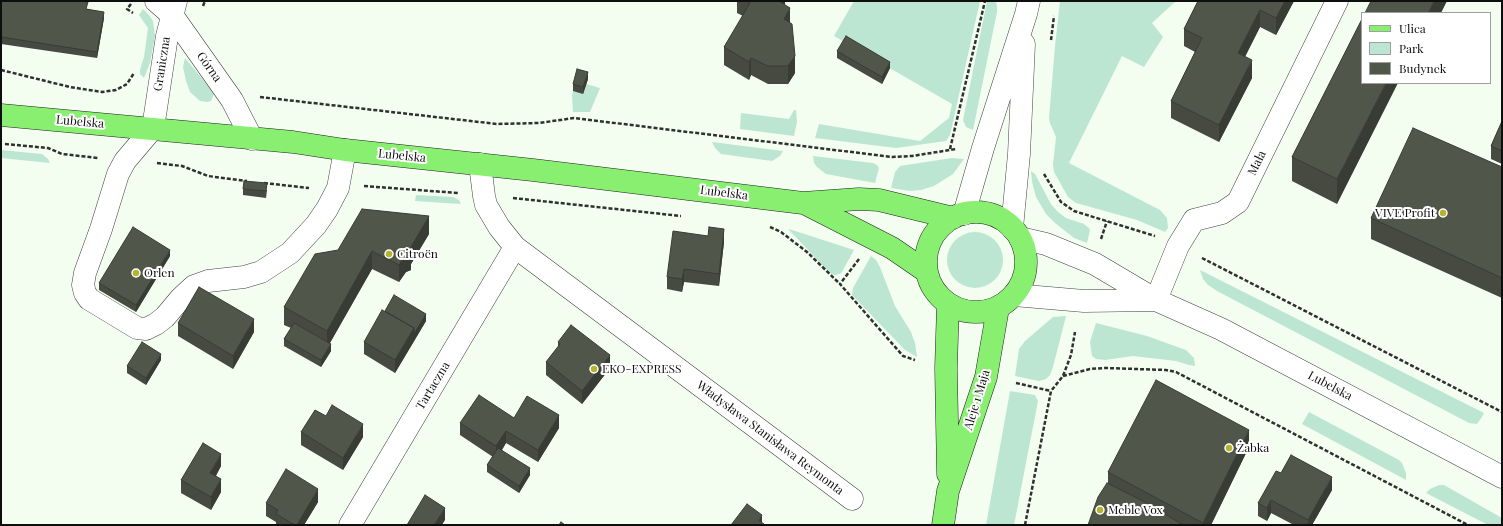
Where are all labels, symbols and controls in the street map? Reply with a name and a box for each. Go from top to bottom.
legend [1361,12,1491,84]
text: Ulica [1399,20,1426,36]
street label: Graniczna [151,36,173,92]
text: Park [1399,40,1424,56]
street label: Górna [193,49,225,85]
text: Budynek [1399,60,1446,76]
street label: Lubelska [55,113,105,131]
street label: Lubelska [377,146,427,166]
street label: Mała [1245,148,1269,178]
street label: Lubelska [699,183,749,203]
place label: VIVE Profit [1375,206,1435,220]
marker: VIVE Profit [1438,208,1448,218]
place label: Citroën [397,247,438,261]
marker: Citroën [384,249,394,259]
place label: Orlen [144,266,175,280]
marker: Orlen [131,268,141,278]
street label: Tartaczna [413,359,453,413]
place label: EKO-EXPRESS [602,362,681,376]
marker: EKO-EXPRESS [589,364,599,374]
street label: Aleje 1 Maja [961,368,993,432]
street label: Lubelska [1305,368,1355,404]
street label: Władysława Stanisława Reymonta [694,378,846,498]
place label: Żabka [1237,441,1269,455]
marker: Żabka [1224,443,1234,453]
place label: Meble Vox [1108,503,1163,517]
marker: Meble Vox [1095,505,1105,515]

